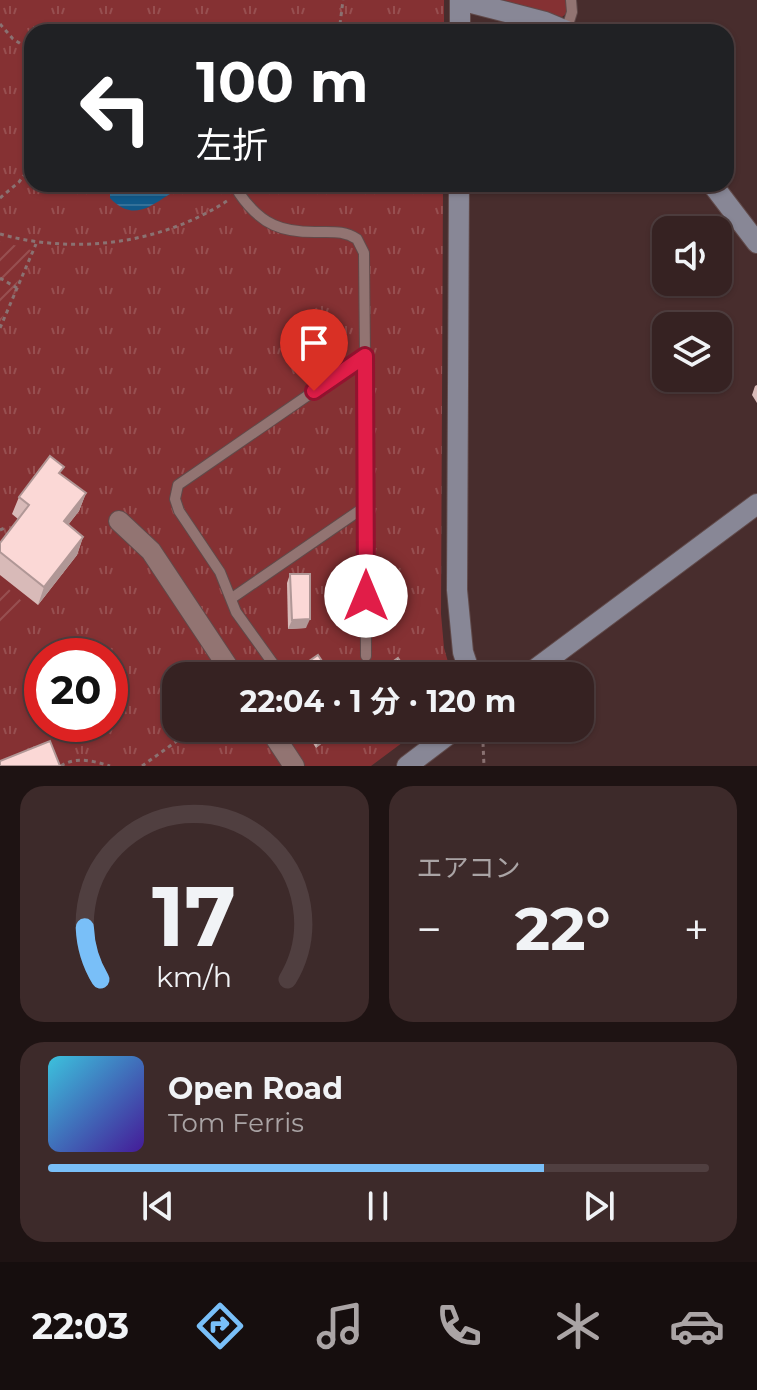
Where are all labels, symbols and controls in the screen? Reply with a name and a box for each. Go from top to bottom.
text: 100 m [196,48,369,116]
icon: left [64,56,168,160]
text: 左折 [196,123,268,167]
map controls [652,216,732,392]
button: sound [652,216,732,296]
pin [280,309,348,391]
button: layers [652,312,732,392]
icon: arrive [292,321,336,365]
position arrow [324,554,408,638]
speed limit sign: 20 [24,638,128,742]
text: 22:04 · 1 分 · 120 m [240,683,516,720]
text: エアコン [417,852,521,884]
text: 17 [152,865,236,967]
text: 22° [515,892,611,965]
text: − [417,902,442,956]
text: + [684,902,709,956]
text: km/h [156,959,232,994]
text: Open Road [168,1070,343,1107]
text: Tom Ferris [168,1107,304,1139]
icon: previous [136,1184,180,1228]
icon: pause [356,1184,400,1228]
icon: next [577,1184,621,1228]
icon: directions [192,1298,248,1354]
icon: music [312,1298,368,1354]
icon: phone [431,1298,487,1354]
icon: climate [550,1298,606,1354]
icon: car [669,1298,725,1354]
text: 22:03 [32,1304,129,1348]

